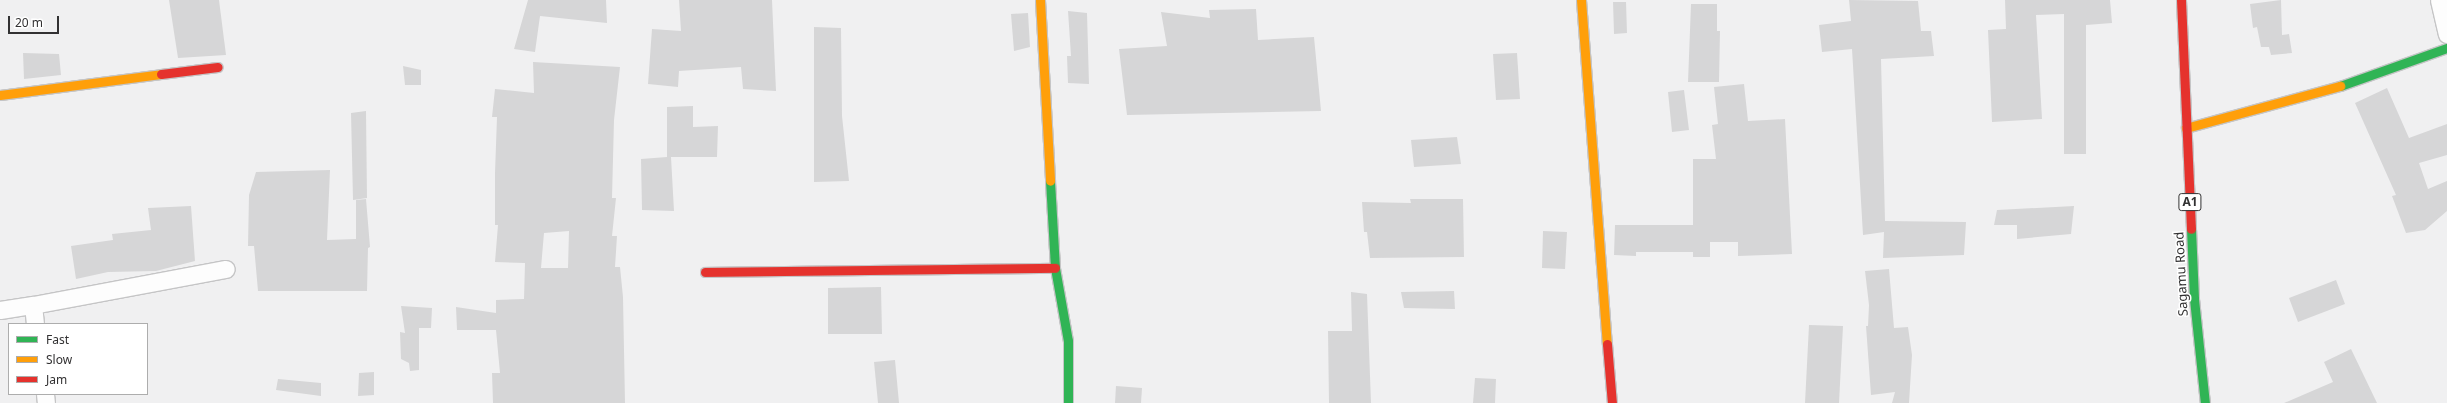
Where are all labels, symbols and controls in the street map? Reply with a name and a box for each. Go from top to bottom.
scale bar [10,8,61,34]
text: 20 m [15,14,43,31]
road number: A1 [2178,192,2202,212]
street label: Sagamu Road [2171,231,2191,317]
legend [8,323,148,395]
text: Fast [46,331,69,348]
text: Slow [46,351,72,368]
text: Jam [46,371,67,388]

